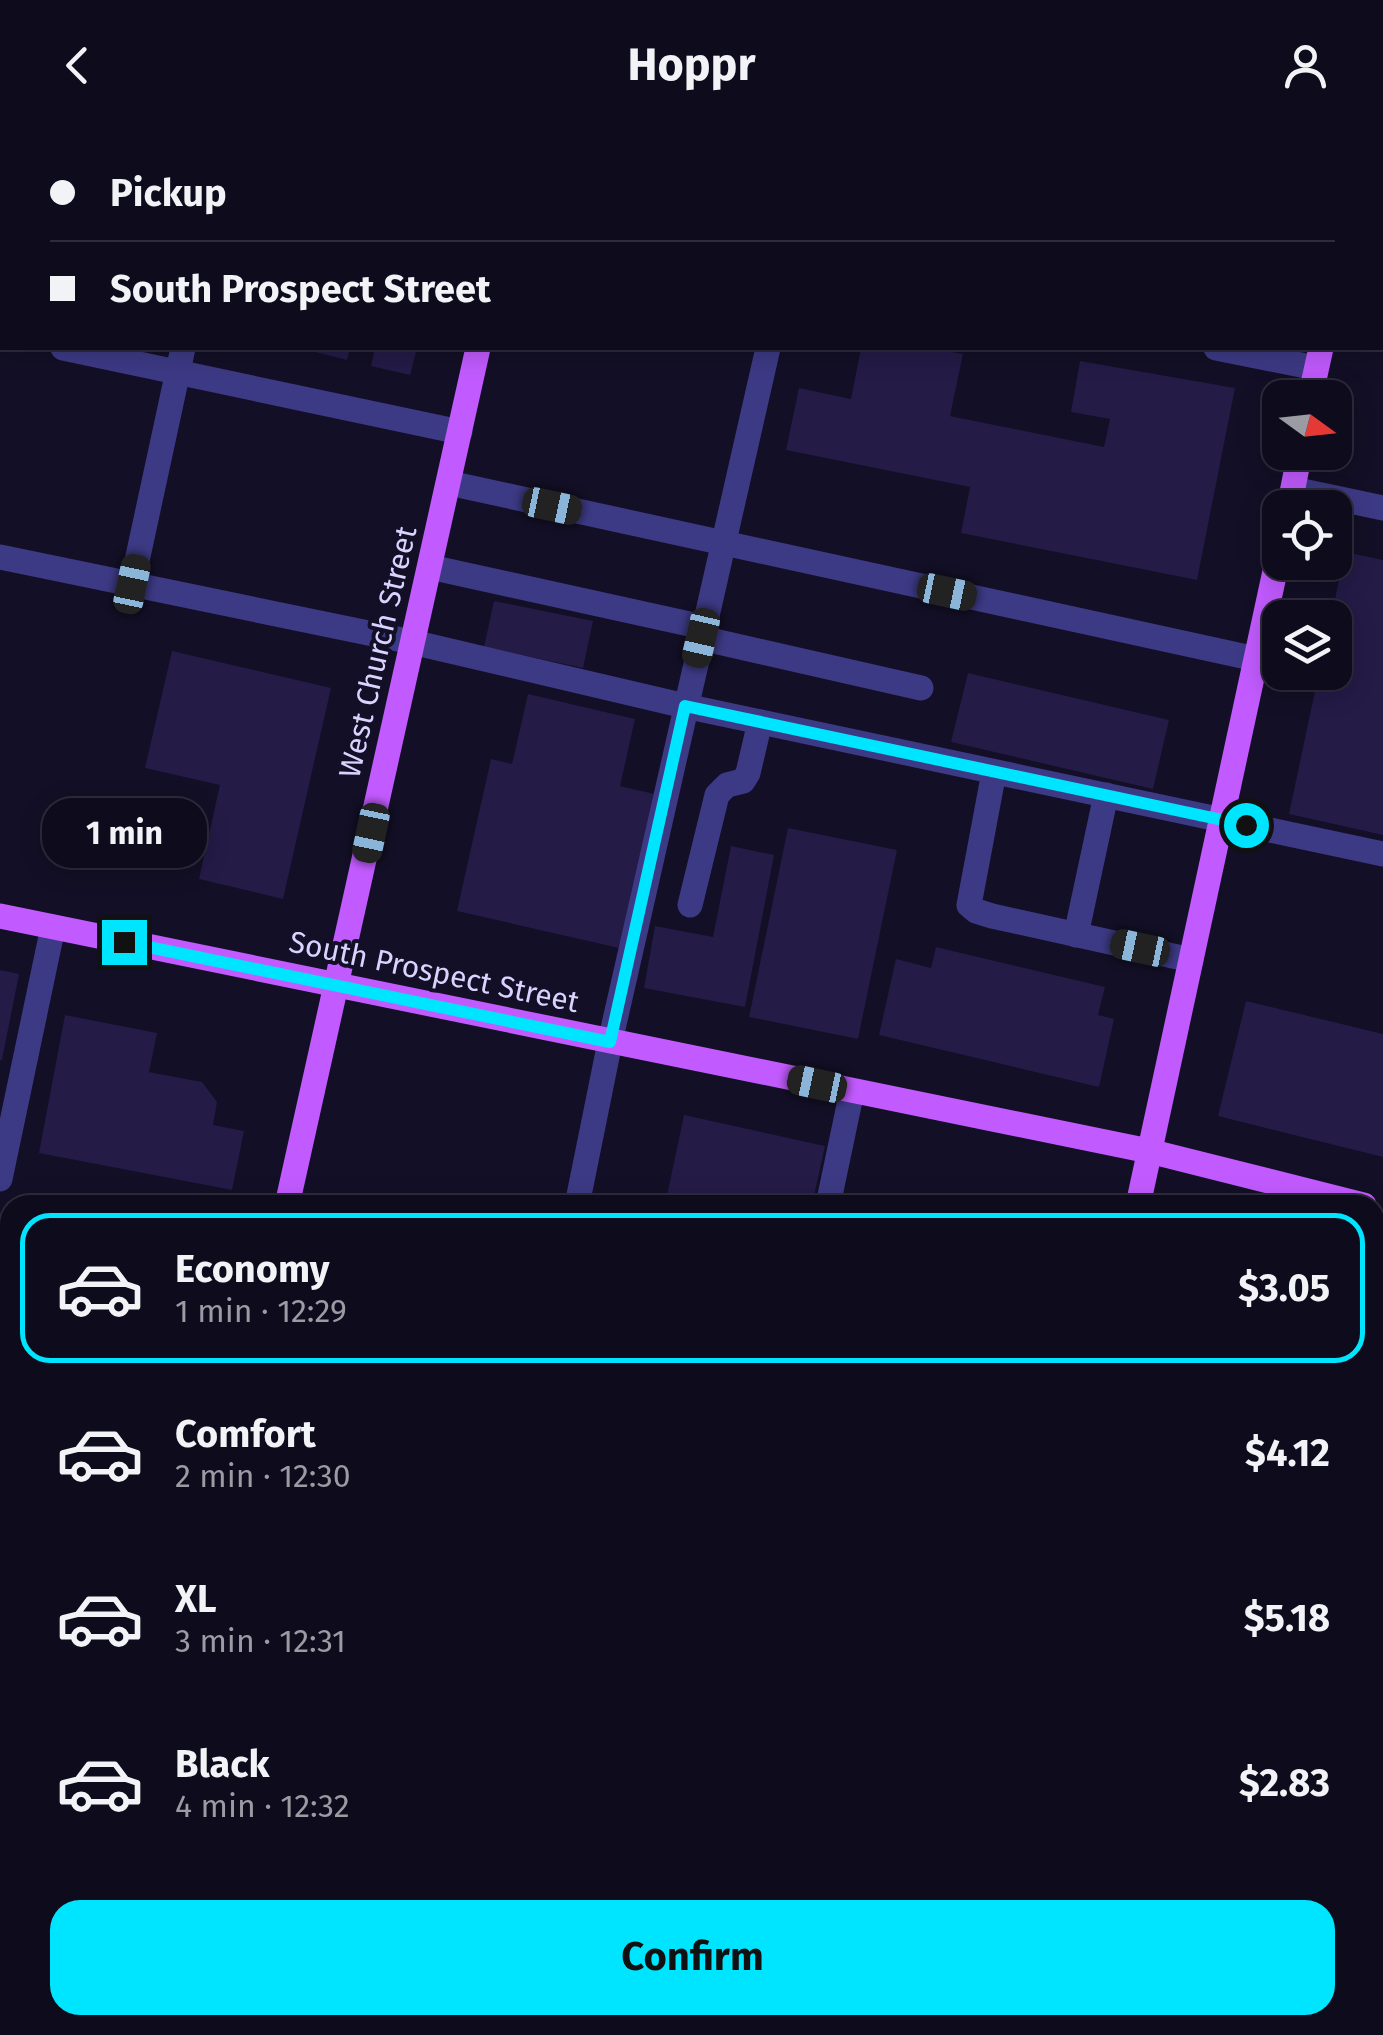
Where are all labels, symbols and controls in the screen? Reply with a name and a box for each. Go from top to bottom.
icon: back [50,38,105,93]
text: Hoppr [627,38,756,92]
icon: person [1278,38,1333,93]
text: Pickup [110,170,227,216]
text: South Prospect Street [110,266,491,312]
north arrow [1262,380,1352,470]
map controls [1262,380,1352,690]
car [520,485,584,527]
button: locate [1262,490,1352,580]
street label: West Church Street [332,523,424,781]
car [111,552,153,616]
car [915,571,979,613]
button: layers [1262,600,1352,690]
car [680,605,722,671]
callout: 1 min [42,797,206,867]
car [350,801,392,865]
route start [1224,803,1269,848]
text: 1 min [86,814,163,852]
route end [102,920,147,965]
street label: South Prospect Street [286,924,582,1020]
car [1108,927,1172,969]
car [785,1063,849,1105]
icon: car [55,1243,145,1333]
text: Economy [175,1246,330,1292]
text: $3.05 [1238,1265,1330,1311]
text: 1 min · 12:29 [175,1292,347,1330]
icon: car [55,1408,145,1498]
text: Comfort [175,1411,316,1457]
text: $4.12 [1245,1430,1330,1476]
text: 2 min · 12:30 [175,1457,351,1495]
icon: car [55,1573,145,1663]
text: XL [175,1576,217,1622]
text: $5.18 [1244,1595,1330,1641]
text: 3 min · 12:31 [175,1622,346,1660]
icon: car [55,1738,145,1828]
text: Black [175,1741,270,1787]
text: $2.83 [1239,1760,1330,1806]
text: 4 min · 12:32 [175,1787,350,1825]
button: Confirm [50,1900,1335,2015]

